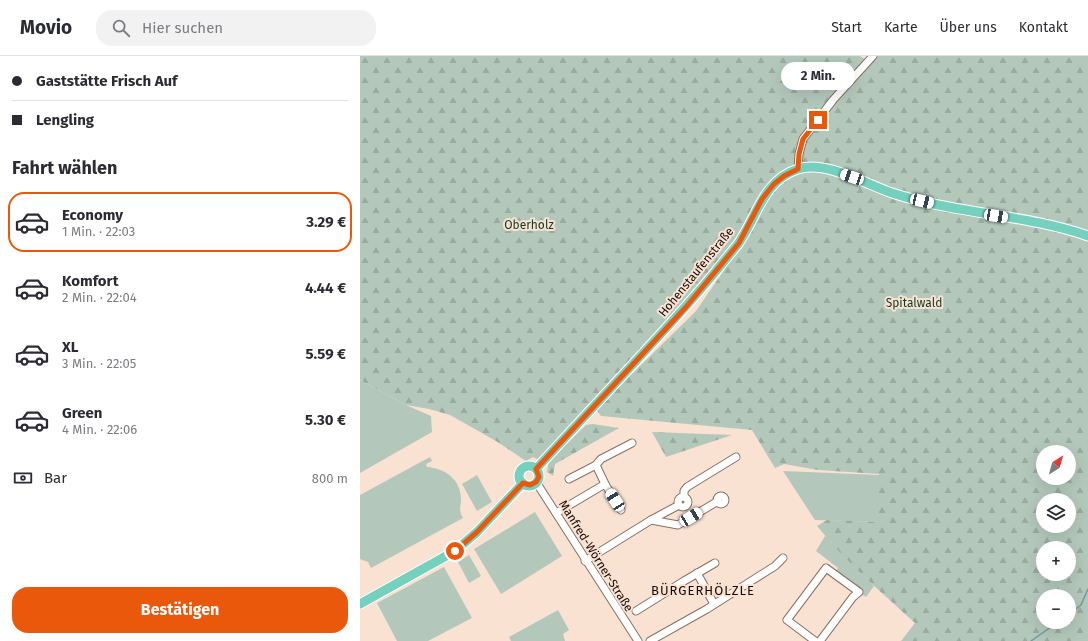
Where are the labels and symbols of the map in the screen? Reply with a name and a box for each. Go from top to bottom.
callout: 2 Min. [781,62,855,90]
route end [809,111,827,129]
car [839,168,865,186]
car [909,192,935,210]
car [983,208,1009,224]
park label: Oberholz [504,218,554,232]
street label: Hohenstaufenstraße [656,224,736,320]
park label: Spitalwald [886,296,942,310]
north arrow [1036,445,1076,485]
car [603,487,627,513]
street label: Manfred-Wörner-Straße [556,498,636,614]
car [678,506,704,528]
route start [446,542,464,560]
district label: BÜRGERHÖLZLE [651,582,755,598]

